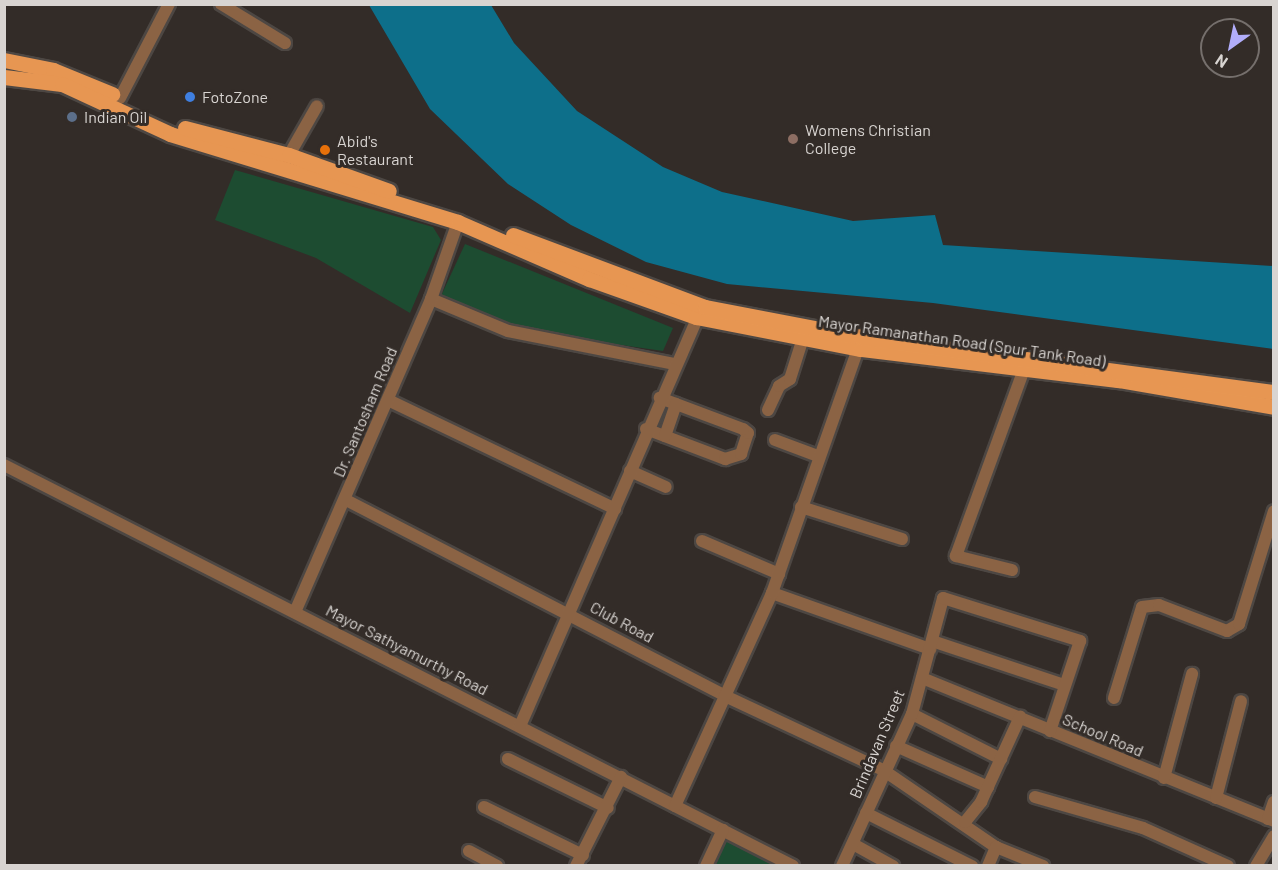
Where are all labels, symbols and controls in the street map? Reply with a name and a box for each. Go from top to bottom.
north arrow [1200,18,1260,78]
text: N [1211,51,1231,73]
place label: FotoZone [202,87,268,107]
marker: FotoZone [183,90,197,104]
place label: Indian Oil [84,107,147,127]
marker: Indian Oil [65,110,79,124]
place label: Womens Christian College [805,120,931,158]
place label: Abid's Restaurant [337,131,414,169]
marker: Womens Christian College [786,132,800,146]
marker: Abid's Restaurant [318,143,332,157]
street label: Mayor Ramanathan Road (Spur Tank Road) [817,311,1107,371]
street label: Dr. Santosham Road [329,344,401,480]
street label: Club Road [587,597,657,647]
street label: Mayor Sathyamurthy Road [323,601,491,699]
street label: Brindavan Street [845,687,909,801]
street label: School Road [1060,709,1146,761]

